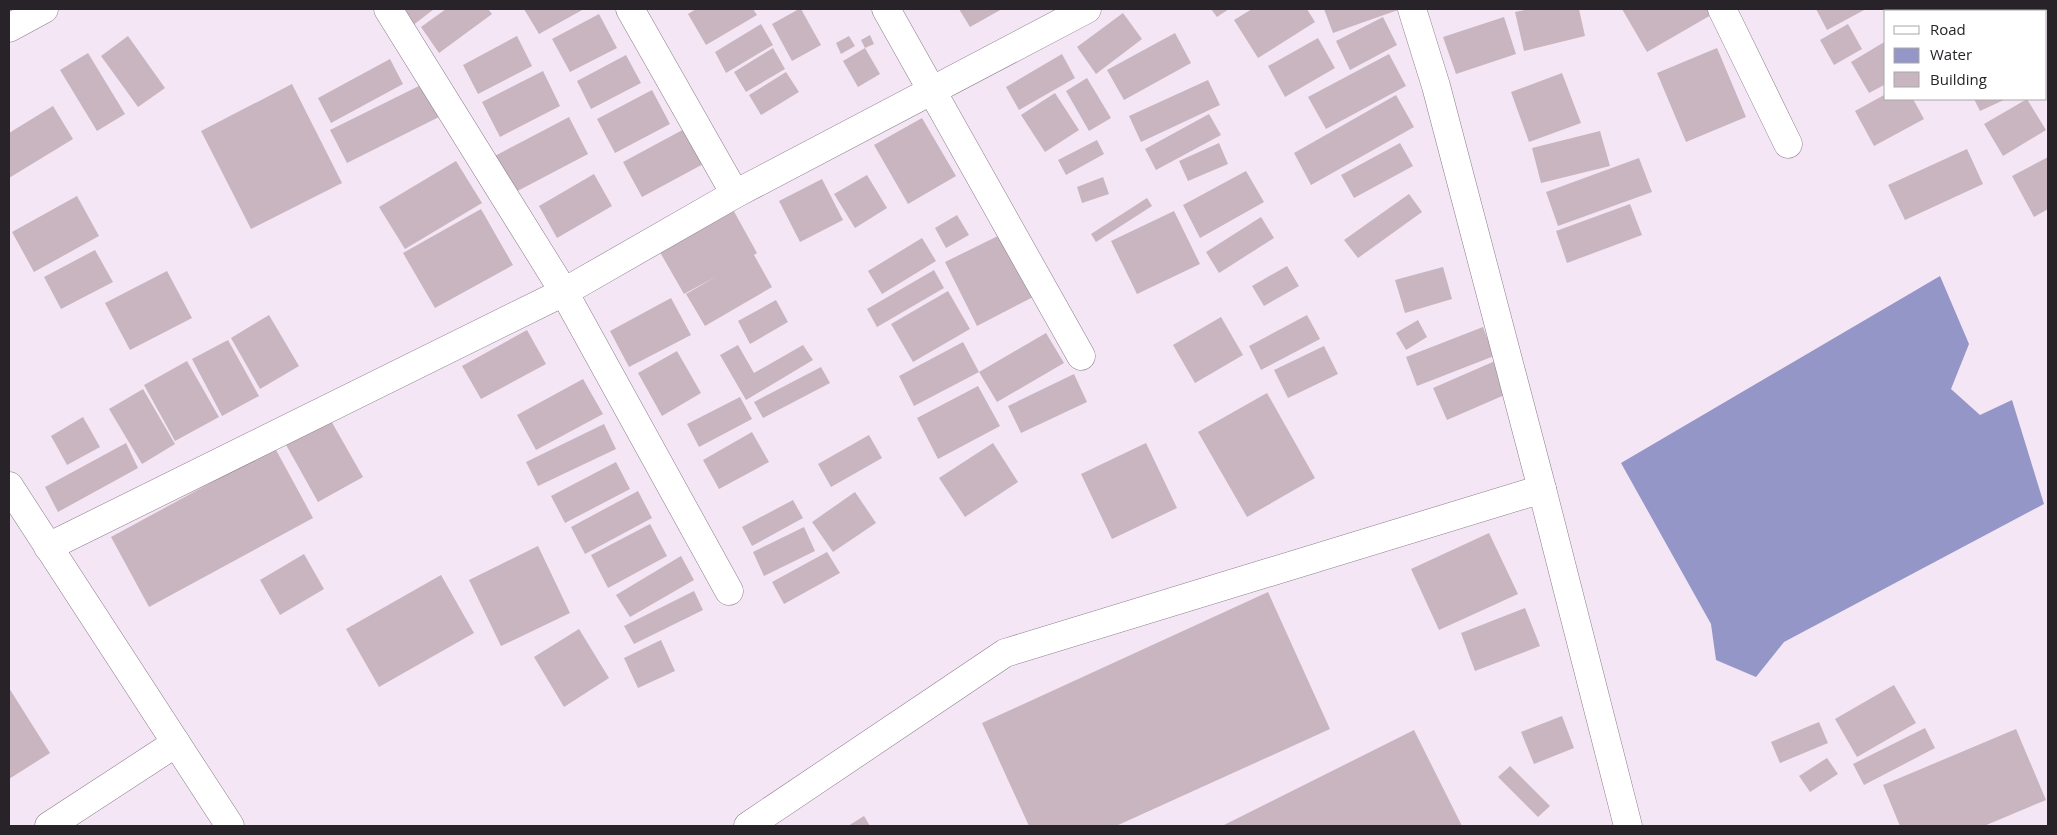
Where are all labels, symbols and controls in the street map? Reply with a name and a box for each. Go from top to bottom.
legend [1884,10,2047,100]
text: Road [1930,19,1966,39]
text: Water [1930,44,1972,64]
text: Building [1930,69,1987,89]

